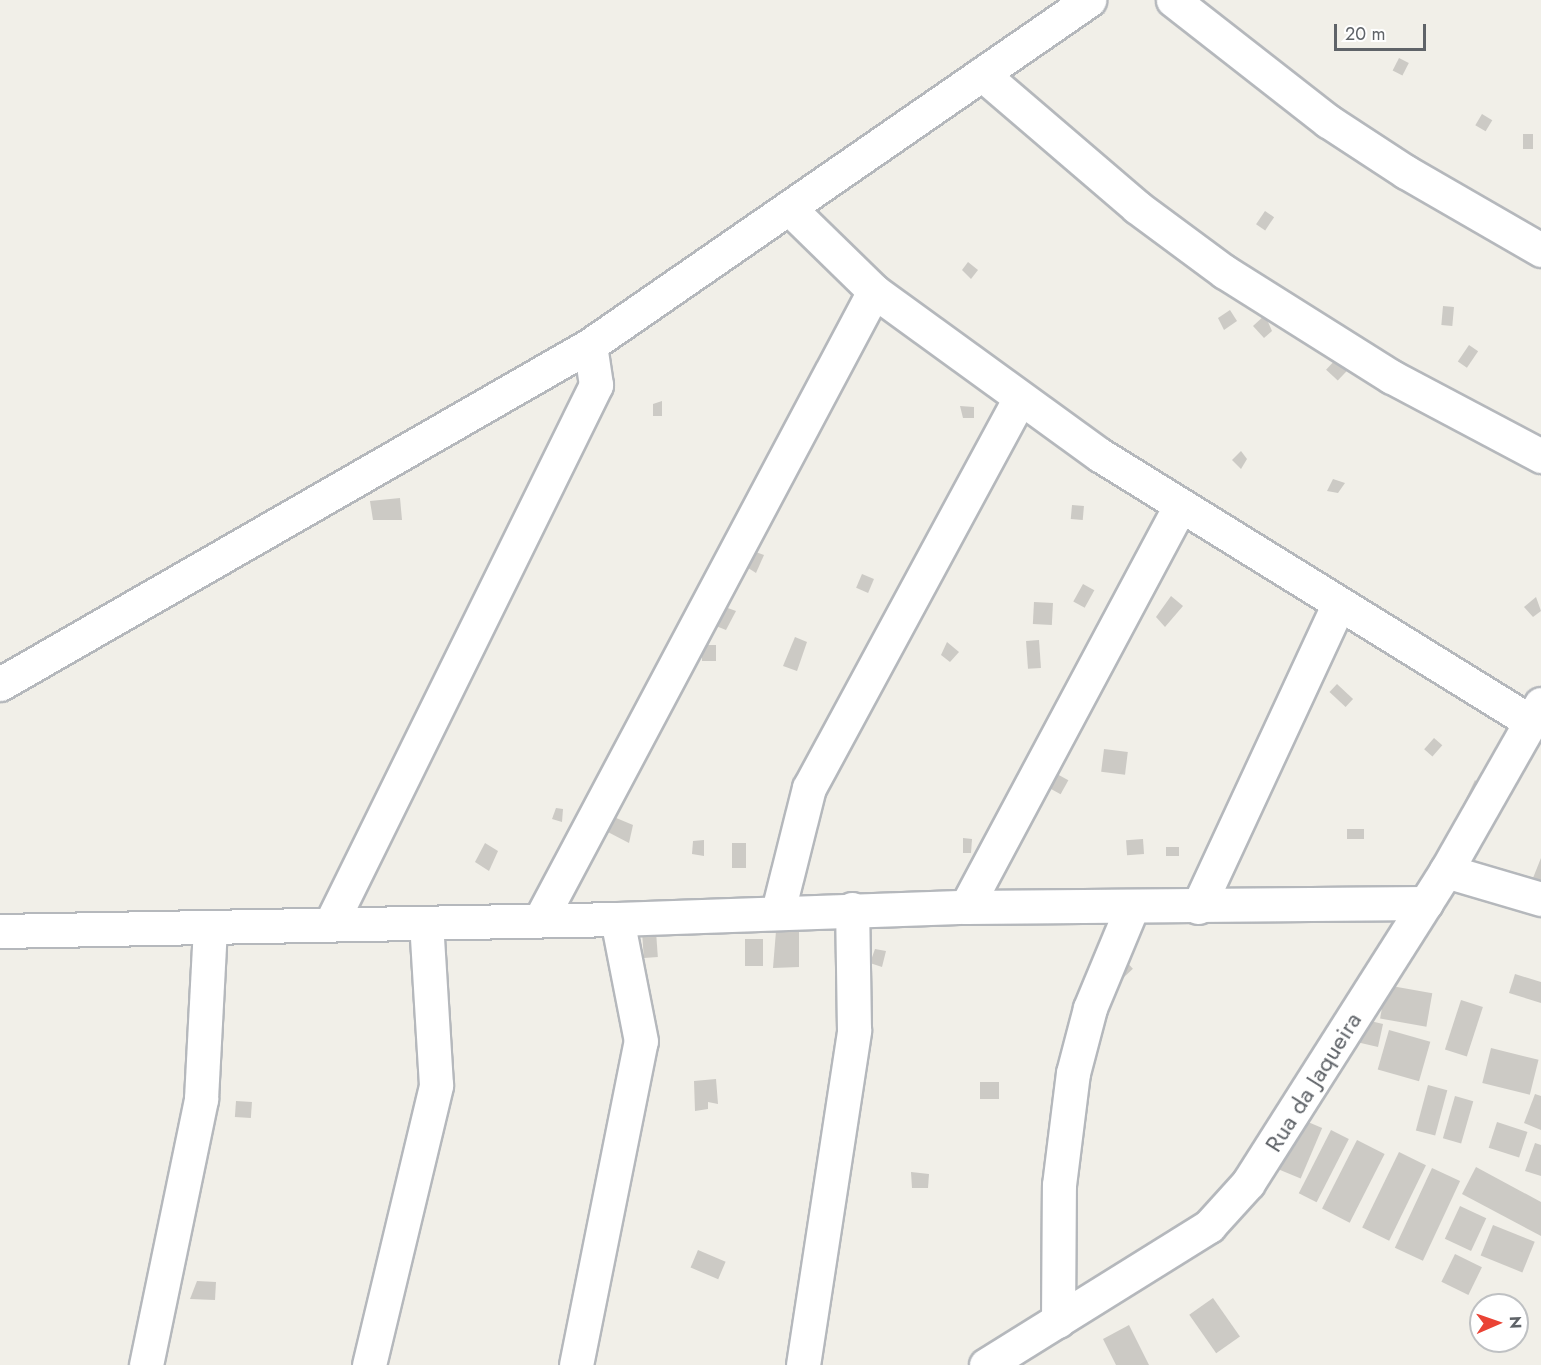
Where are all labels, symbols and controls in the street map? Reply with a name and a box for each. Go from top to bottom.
scale bar [1337,12,1428,50]
text: 20 m [1345,21,1385,47]
street label: Rua da Jaqueira [1259,1007,1367,1157]
north arrow [1469,1293,1529,1353]
text: N [1504,1316,1527,1329]

